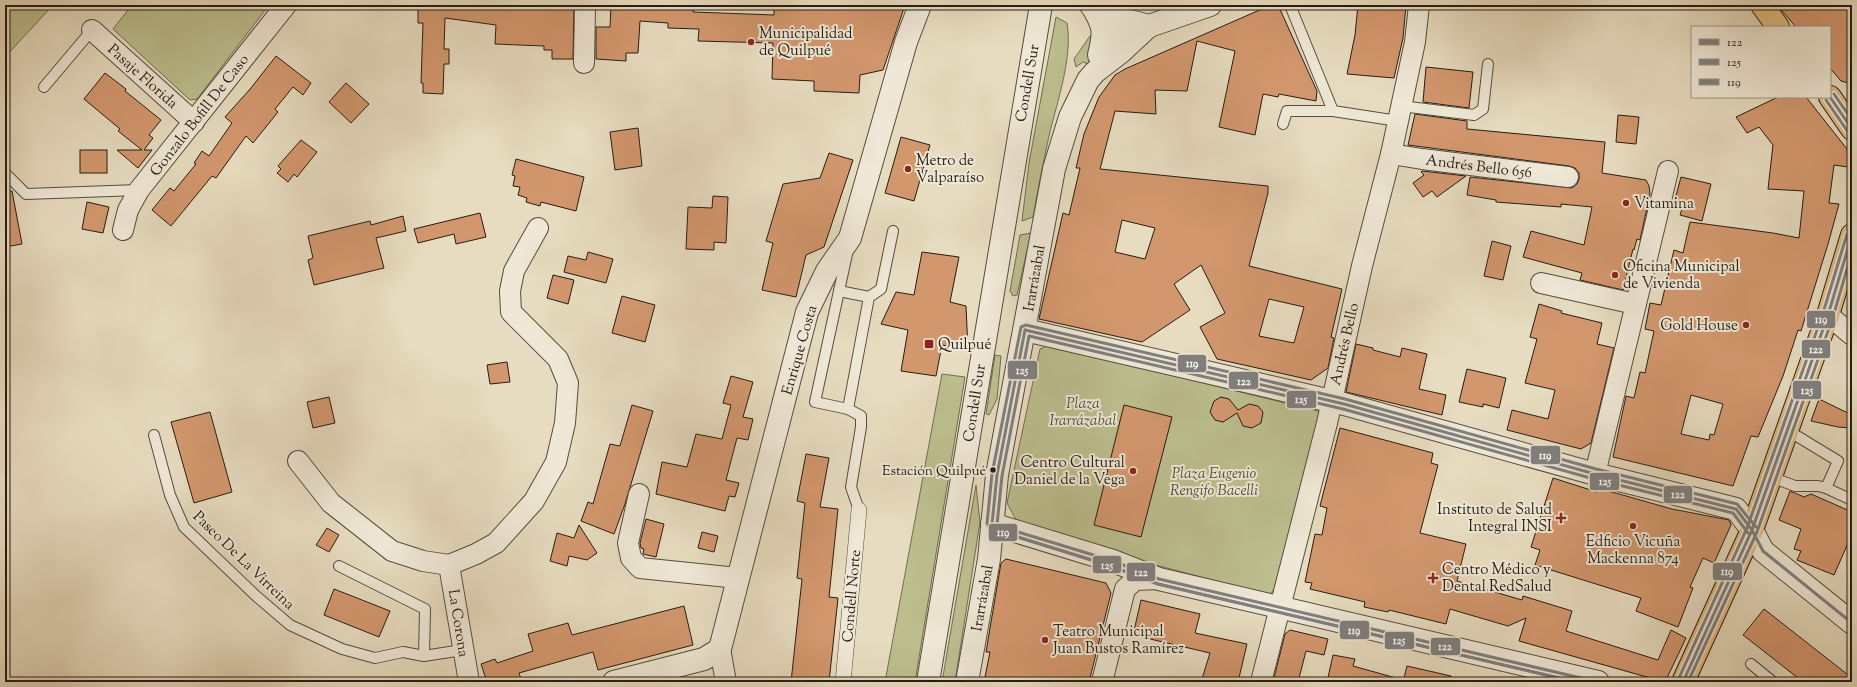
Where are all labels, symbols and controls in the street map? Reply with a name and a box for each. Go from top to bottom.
place label: Municipalidad de Quilpué [759,24,853,62]
legend [1691,26,1831,98]
text: 122 [1727,34,1743,52]
marker: Municipalidad de Quilpué [746,37,756,47]
street label: Pasaje Florida [102,40,182,114]
street label: Condell Sur [1011,42,1046,124]
street label: Gonzalo Bofill De Caso [146,50,255,181]
text: 125 [1727,54,1741,72]
text: 119 [1727,74,1741,92]
place label: Metro de Valparaíso [916,151,984,189]
street label: Andrés Bello 656 [1424,151,1533,184]
marker: Metro de Valparaíso [903,164,913,174]
place label: Vitamina [1634,194,1694,215]
marker: Vitamina [1621,198,1631,208]
street label: Irarrázabal [1019,243,1052,313]
place label: Oficina Municipal de Vivienda [1623,257,1740,295]
marker: Oficina Municipal de Vivienda [1610,270,1620,280]
street label: Andrés Bello [1326,301,1365,387]
street label: Enrique Costa [778,303,823,398]
line badge: 119 [1806,310,1836,329]
text: 119 [1814,312,1828,328]
place label: Gold House [1660,316,1738,337]
marker: Gold House [1741,320,1751,330]
place label: Quilpué [938,335,991,356]
marker: Quilpué [923,338,935,350]
line badge: 122 [1801,339,1831,359]
text: 122 [1808,342,1824,358]
line badge: 119 [1177,354,1207,373]
text: 119 [1185,356,1199,372]
line badge: 125 [1007,360,1038,380]
street label: Condell Sur [959,362,992,444]
text: 125 [1015,363,1029,379]
line badge: 122 [1228,371,1259,390]
text: 122 [1236,374,1252,390]
line badge: 125 [1792,380,1822,400]
text: 125 [1800,383,1814,399]
line badge: 125 [1286,390,1317,409]
text: 125 [1294,392,1308,408]
park label: Plaza Irarrázabal [1050,394,1116,432]
line badge: 119 [1530,445,1561,465]
text: 119 [1538,448,1552,464]
place label: Centro Cultural Daniel de la Vega [1014,453,1125,491]
place label: Estación Quilpué [882,462,986,482]
park label: Plaza Eugenio Rengifo Bacelli [1170,464,1258,502]
marker: Estación Quilpué [988,465,998,475]
marker: Centro Cultural Daniel de la Vega [1128,466,1138,476]
line badge: 125 [1589,472,1620,491]
text: 125 [1598,474,1612,490]
line badge: 122 [1663,485,1693,504]
text: 122 [1670,487,1686,503]
place label: Instituto de Salud Integral INSI [1437,500,1553,538]
street label: Paseo De La Virreina [187,507,299,615]
marker: Instituto de Salud Integral INSI [1555,512,1567,524]
marker: Edficio Vicuña Mackenna 874 [1628,521,1638,531]
line badge: 119 [988,523,1018,542]
text: 119 [996,525,1010,541]
place label: Edficio Vicuña Mackenna 874 [1586,532,1680,570]
street label: Condell Norte [838,549,867,643]
line badge: 125 [1092,555,1122,574]
text: 125 [1100,558,1114,574]
place label: Centro Médico y Dental RedSalud [1442,560,1552,598]
line badge: 122 [1126,562,1156,582]
line badge: 119 [1712,562,1743,581]
street label: Irarrázabal [967,563,1000,633]
text: 119 [1720,564,1734,580]
text: 122 [1133,565,1149,581]
marker: Centro Médico y Dental RedSalud [1427,572,1439,584]
street label: La Corona [442,588,473,659]
line badge: 119 [1339,620,1370,640]
place label: Teatro Municipal Juan Bustos Ramírez [1052,622,1184,660]
text: 119 [1347,623,1361,639]
line badge: 125 [1384,631,1415,650]
text: 125 [1392,633,1406,649]
marker: Teatro Municipal Juan Bustos Ramírez [1040,635,1050,645]
line badge: 122 [1430,637,1461,656]
text: 122 [1437,639,1453,655]

